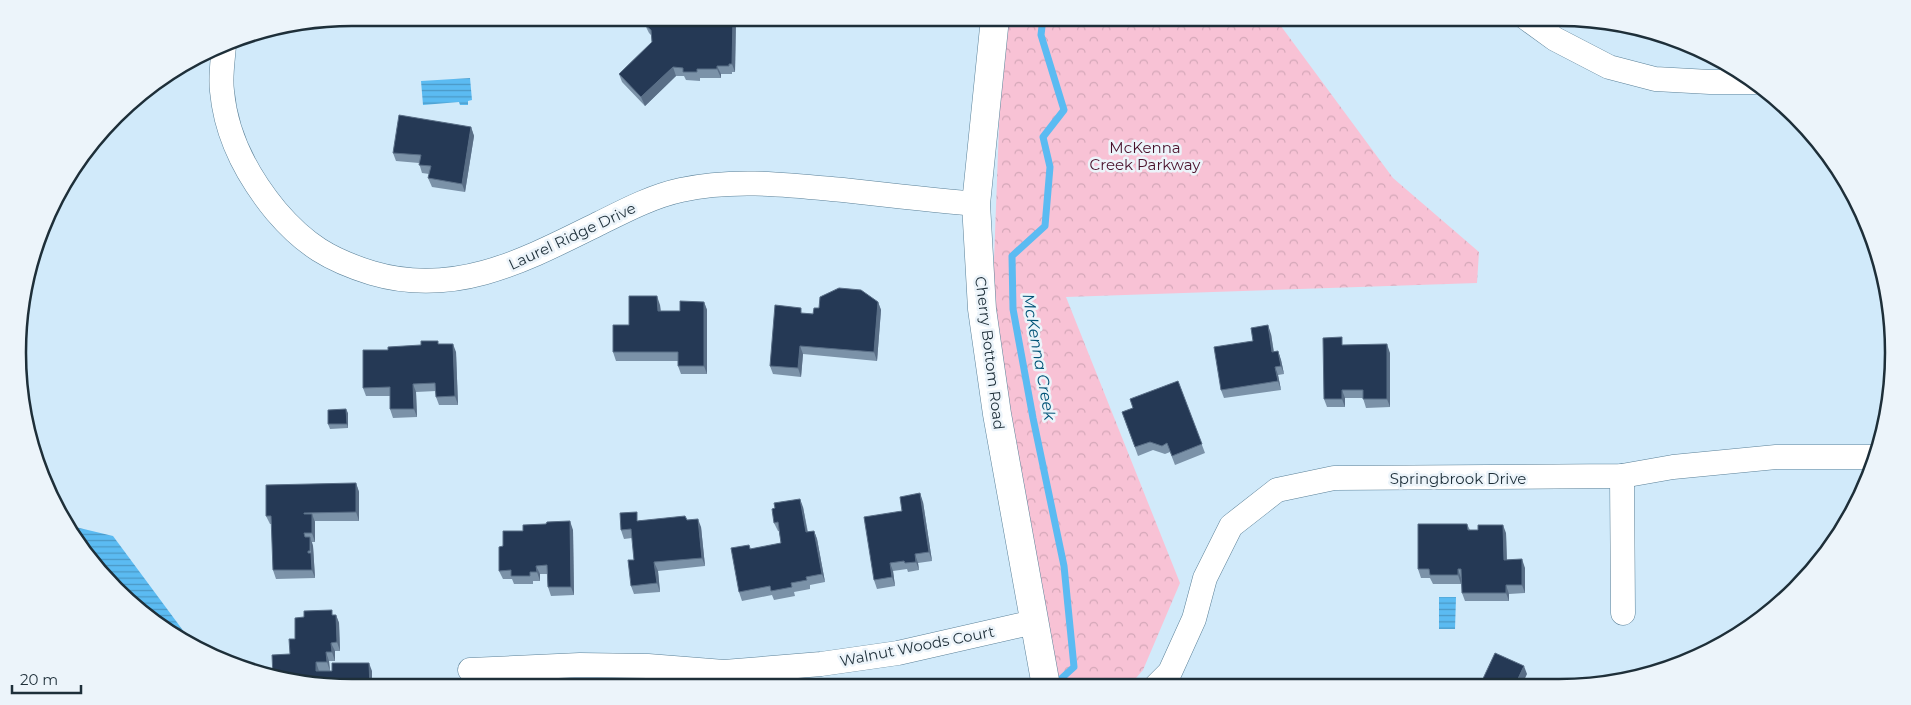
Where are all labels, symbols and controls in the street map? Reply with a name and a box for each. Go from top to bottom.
park label: McKenna Creek Parkway [1090,138,1201,174]
street label: Laurel Ridge Drive [505,198,639,274]
street label: Cherry Bottom Road [971,275,1009,431]
water label: McKenna Creek [1019,292,1060,423]
street label: Springbrook Drive [1390,469,1526,488]
street label: Walnut Woods Court [838,622,996,670]
scale bar [12,662,81,694]
text: 20 m [20,670,58,689]

